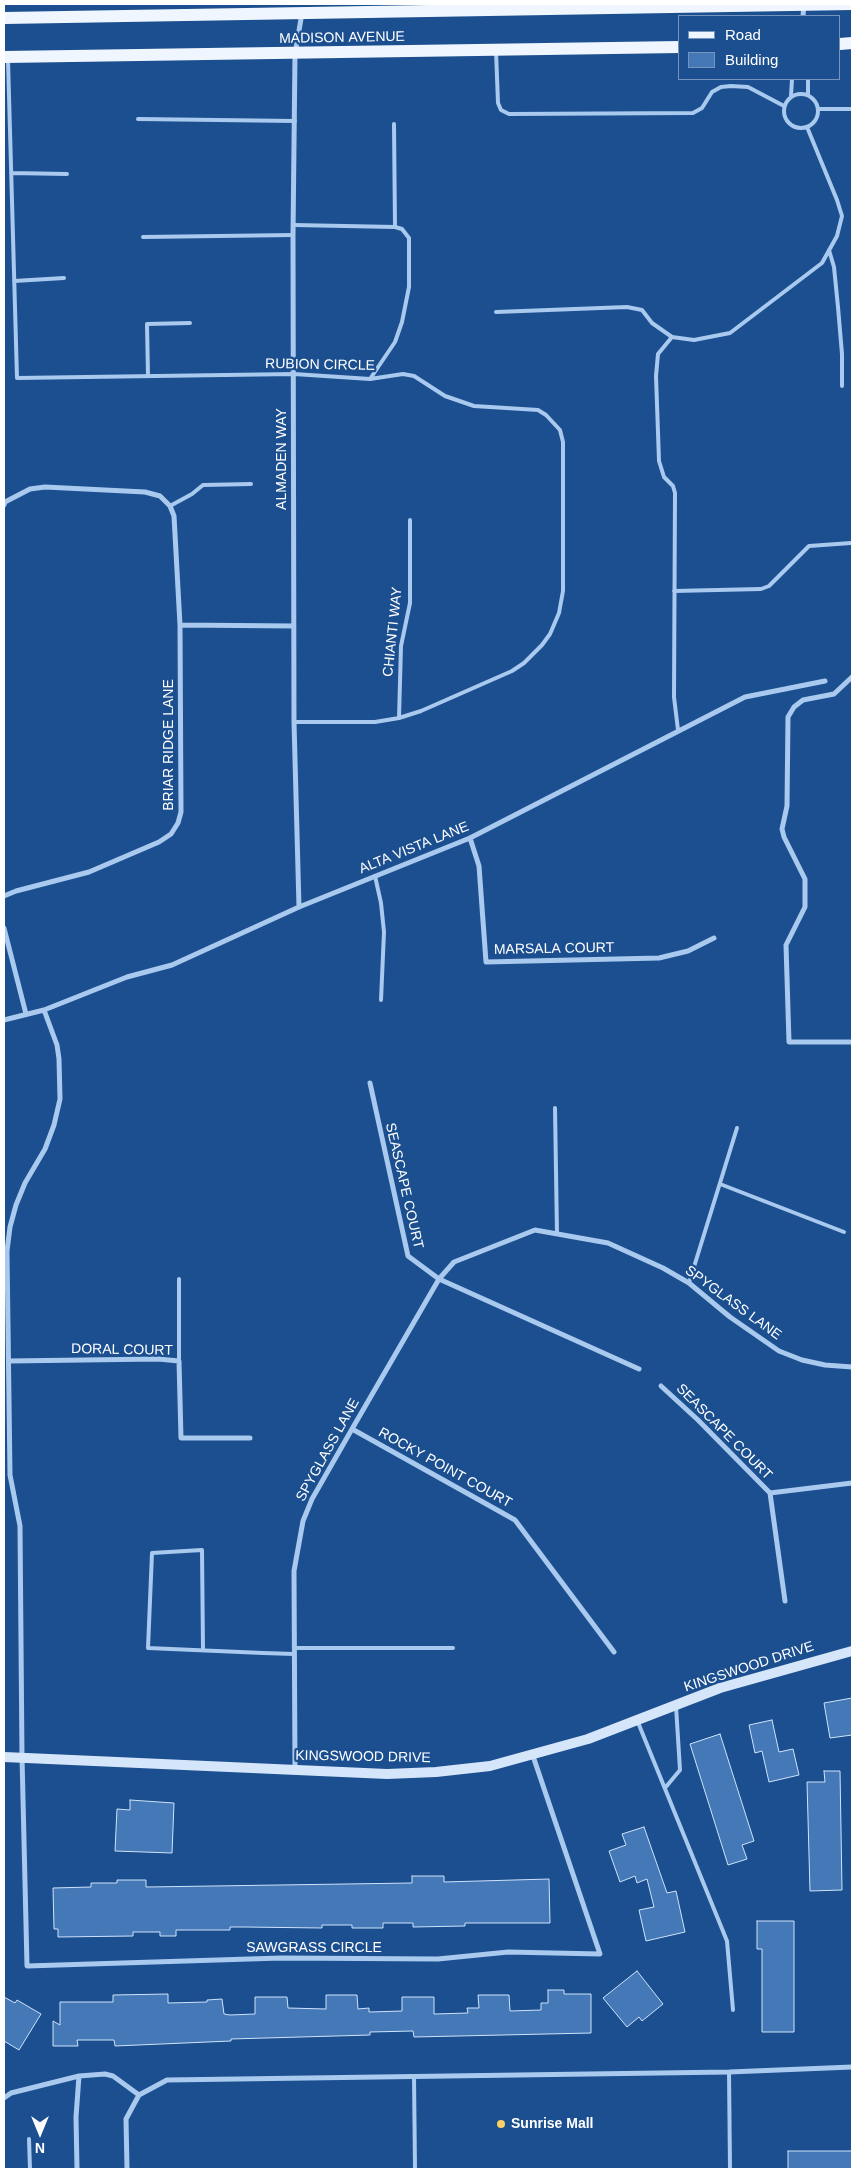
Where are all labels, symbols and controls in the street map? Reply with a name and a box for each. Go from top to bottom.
legend [678,15,841,80]
text: Road [725,26,761,43]
street label: MADISON AVENUE [279,29,405,47]
text: Building [725,51,778,68]
street label: RUBION CIRCLE [265,356,375,374]
street label: ALMADEN WAY [274,408,290,510]
street label: CHIANTI WAY [380,586,406,678]
street label: BRIAR RIDGE LANE [161,679,177,811]
street label: ALTA VISTA LANE [357,818,471,878]
street label: MARSALA COURT [494,940,614,958]
street label: SEASCAPE COURT [381,1121,427,1251]
street label: SPYGLASS LANE [681,1262,785,1344]
street label: DORAL COURT [71,1341,173,1359]
street label: SEASCAPE COURT [672,1380,776,1484]
street label: SPYGLASS LANE [293,1396,363,1504]
street label: ROCKY POINT COURT [375,1424,515,1512]
street label: KINGSWOOD DRIVE [682,1638,816,1696]
street label: KINGSWOOD DRIVE [295,1747,431,1767]
street label: SAWGRASS CIRCLE [246,1940,382,1956]
north arrow [15,2108,65,2158]
place label: Sunrise Mall [511,2116,593,2132]
marker: Sunrise Mall [495,2118,507,2130]
text: N [35,2140,45,2156]

